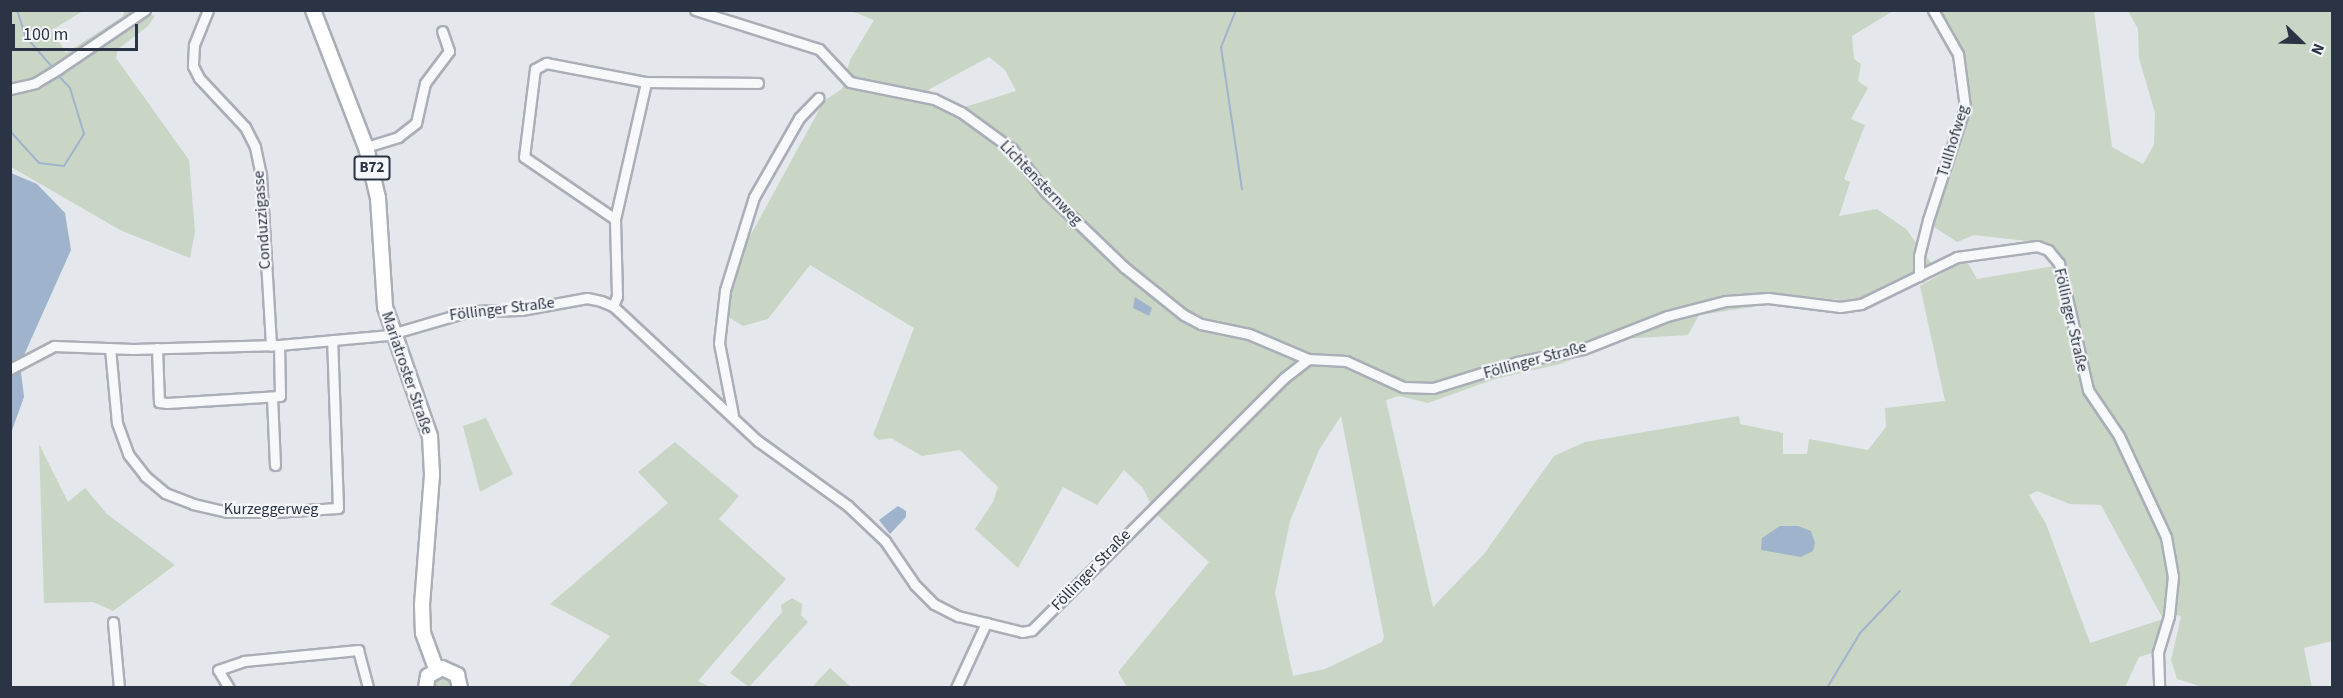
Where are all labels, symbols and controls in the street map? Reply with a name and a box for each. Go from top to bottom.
scale bar [15,12,141,50]
north arrow [2271,12,2331,72]
text: 100 m [23,22,68,47]
text: N [2305,40,2330,58]
street label: Tullhofweg [1933,103,1973,179]
street label: Lichtensternweg [996,137,1086,229]
road number: B72 [352,156,392,180]
street label: Conduzzigasse [249,170,275,270]
street label: Föllinger Straße [2050,266,2092,374]
street label: Föllinger Straße [448,293,556,325]
street label: Mariatroster Straße [377,309,437,437]
street label: Föllinger Straße [1481,337,1589,383]
street label: Kurzeggerweg [224,499,318,519]
street label: Föllinger Straße [1047,525,1135,615]

